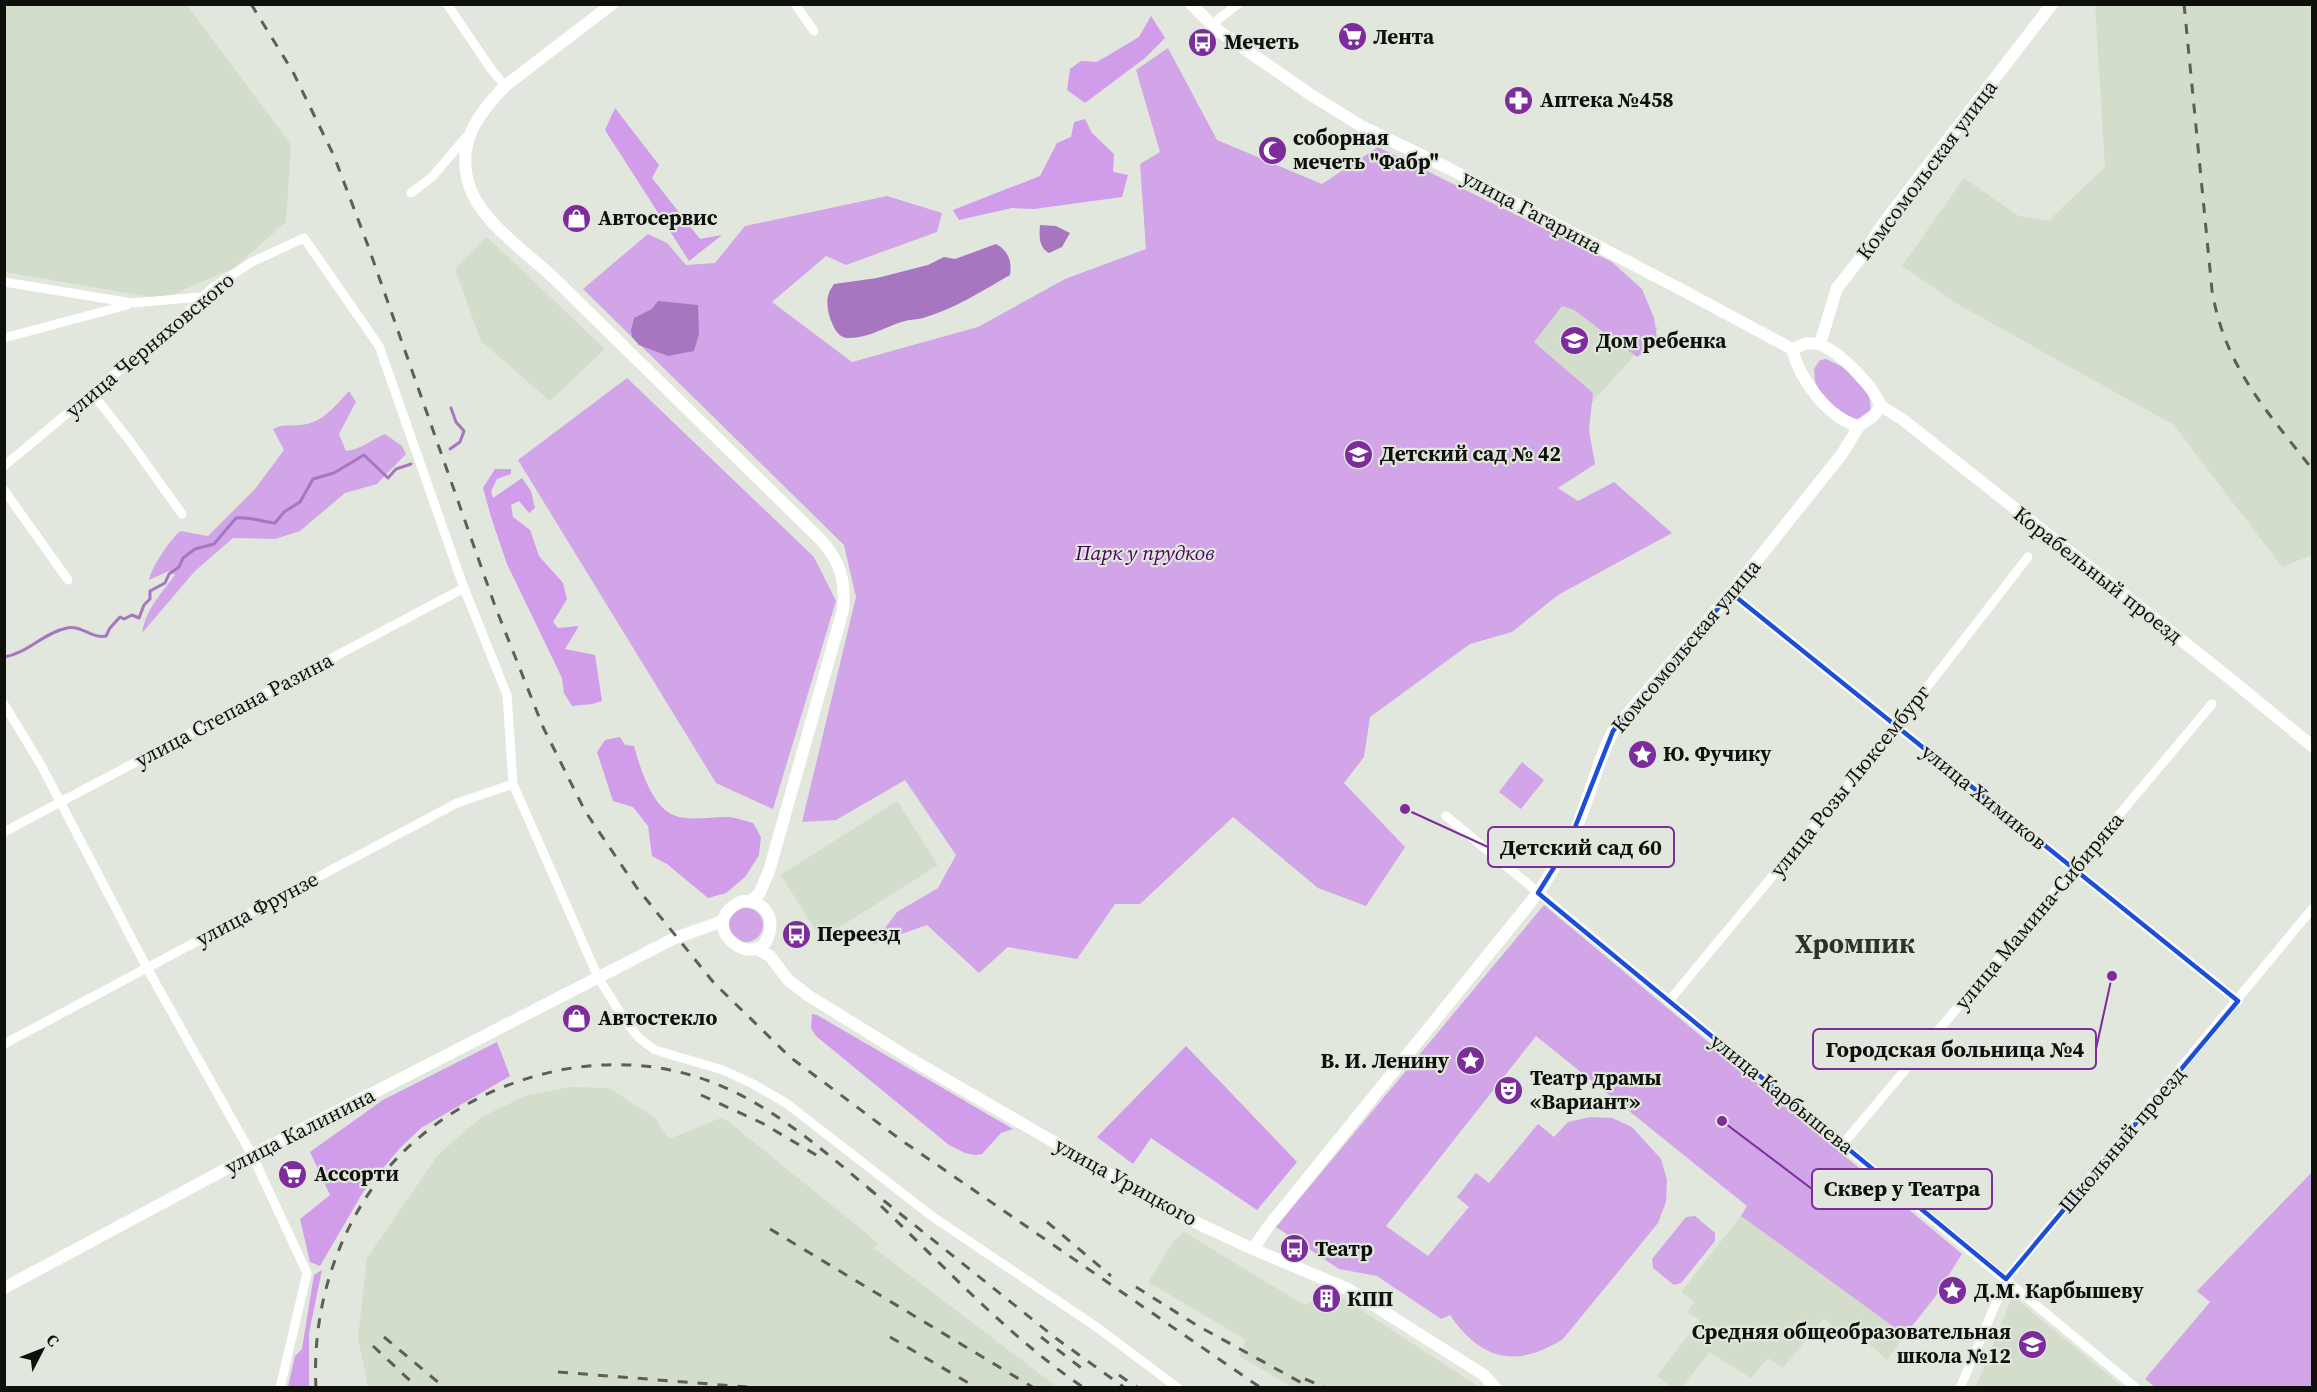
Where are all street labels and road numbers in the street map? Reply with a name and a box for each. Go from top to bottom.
street label: Комсомольская улица [1849,74,2004,266]
street label: улица Гагарина [1457,162,1608,261]
street label: улица Черняховского [59,265,240,424]
street label: Корабельный проезд [2008,499,2189,650]
street label: Комсомольская улица [1604,552,1767,739]
street label: улица Степана Разина [130,645,338,774]
street label: улица Розы Люксембург [1763,678,1936,883]
street label: улица Химиков [1915,737,2053,856]
street label: улица Мамина-Сибиряка [1947,806,2130,1016]
street label: улица Фрунзе [190,864,323,953]
street label: улица Карбышева [1704,1027,1861,1161]
street label: Школьный проезд [2052,1060,2192,1219]
street label: улица Калинина [220,1080,380,1181]
street label: улица Урицкого [1050,1130,1203,1233]

